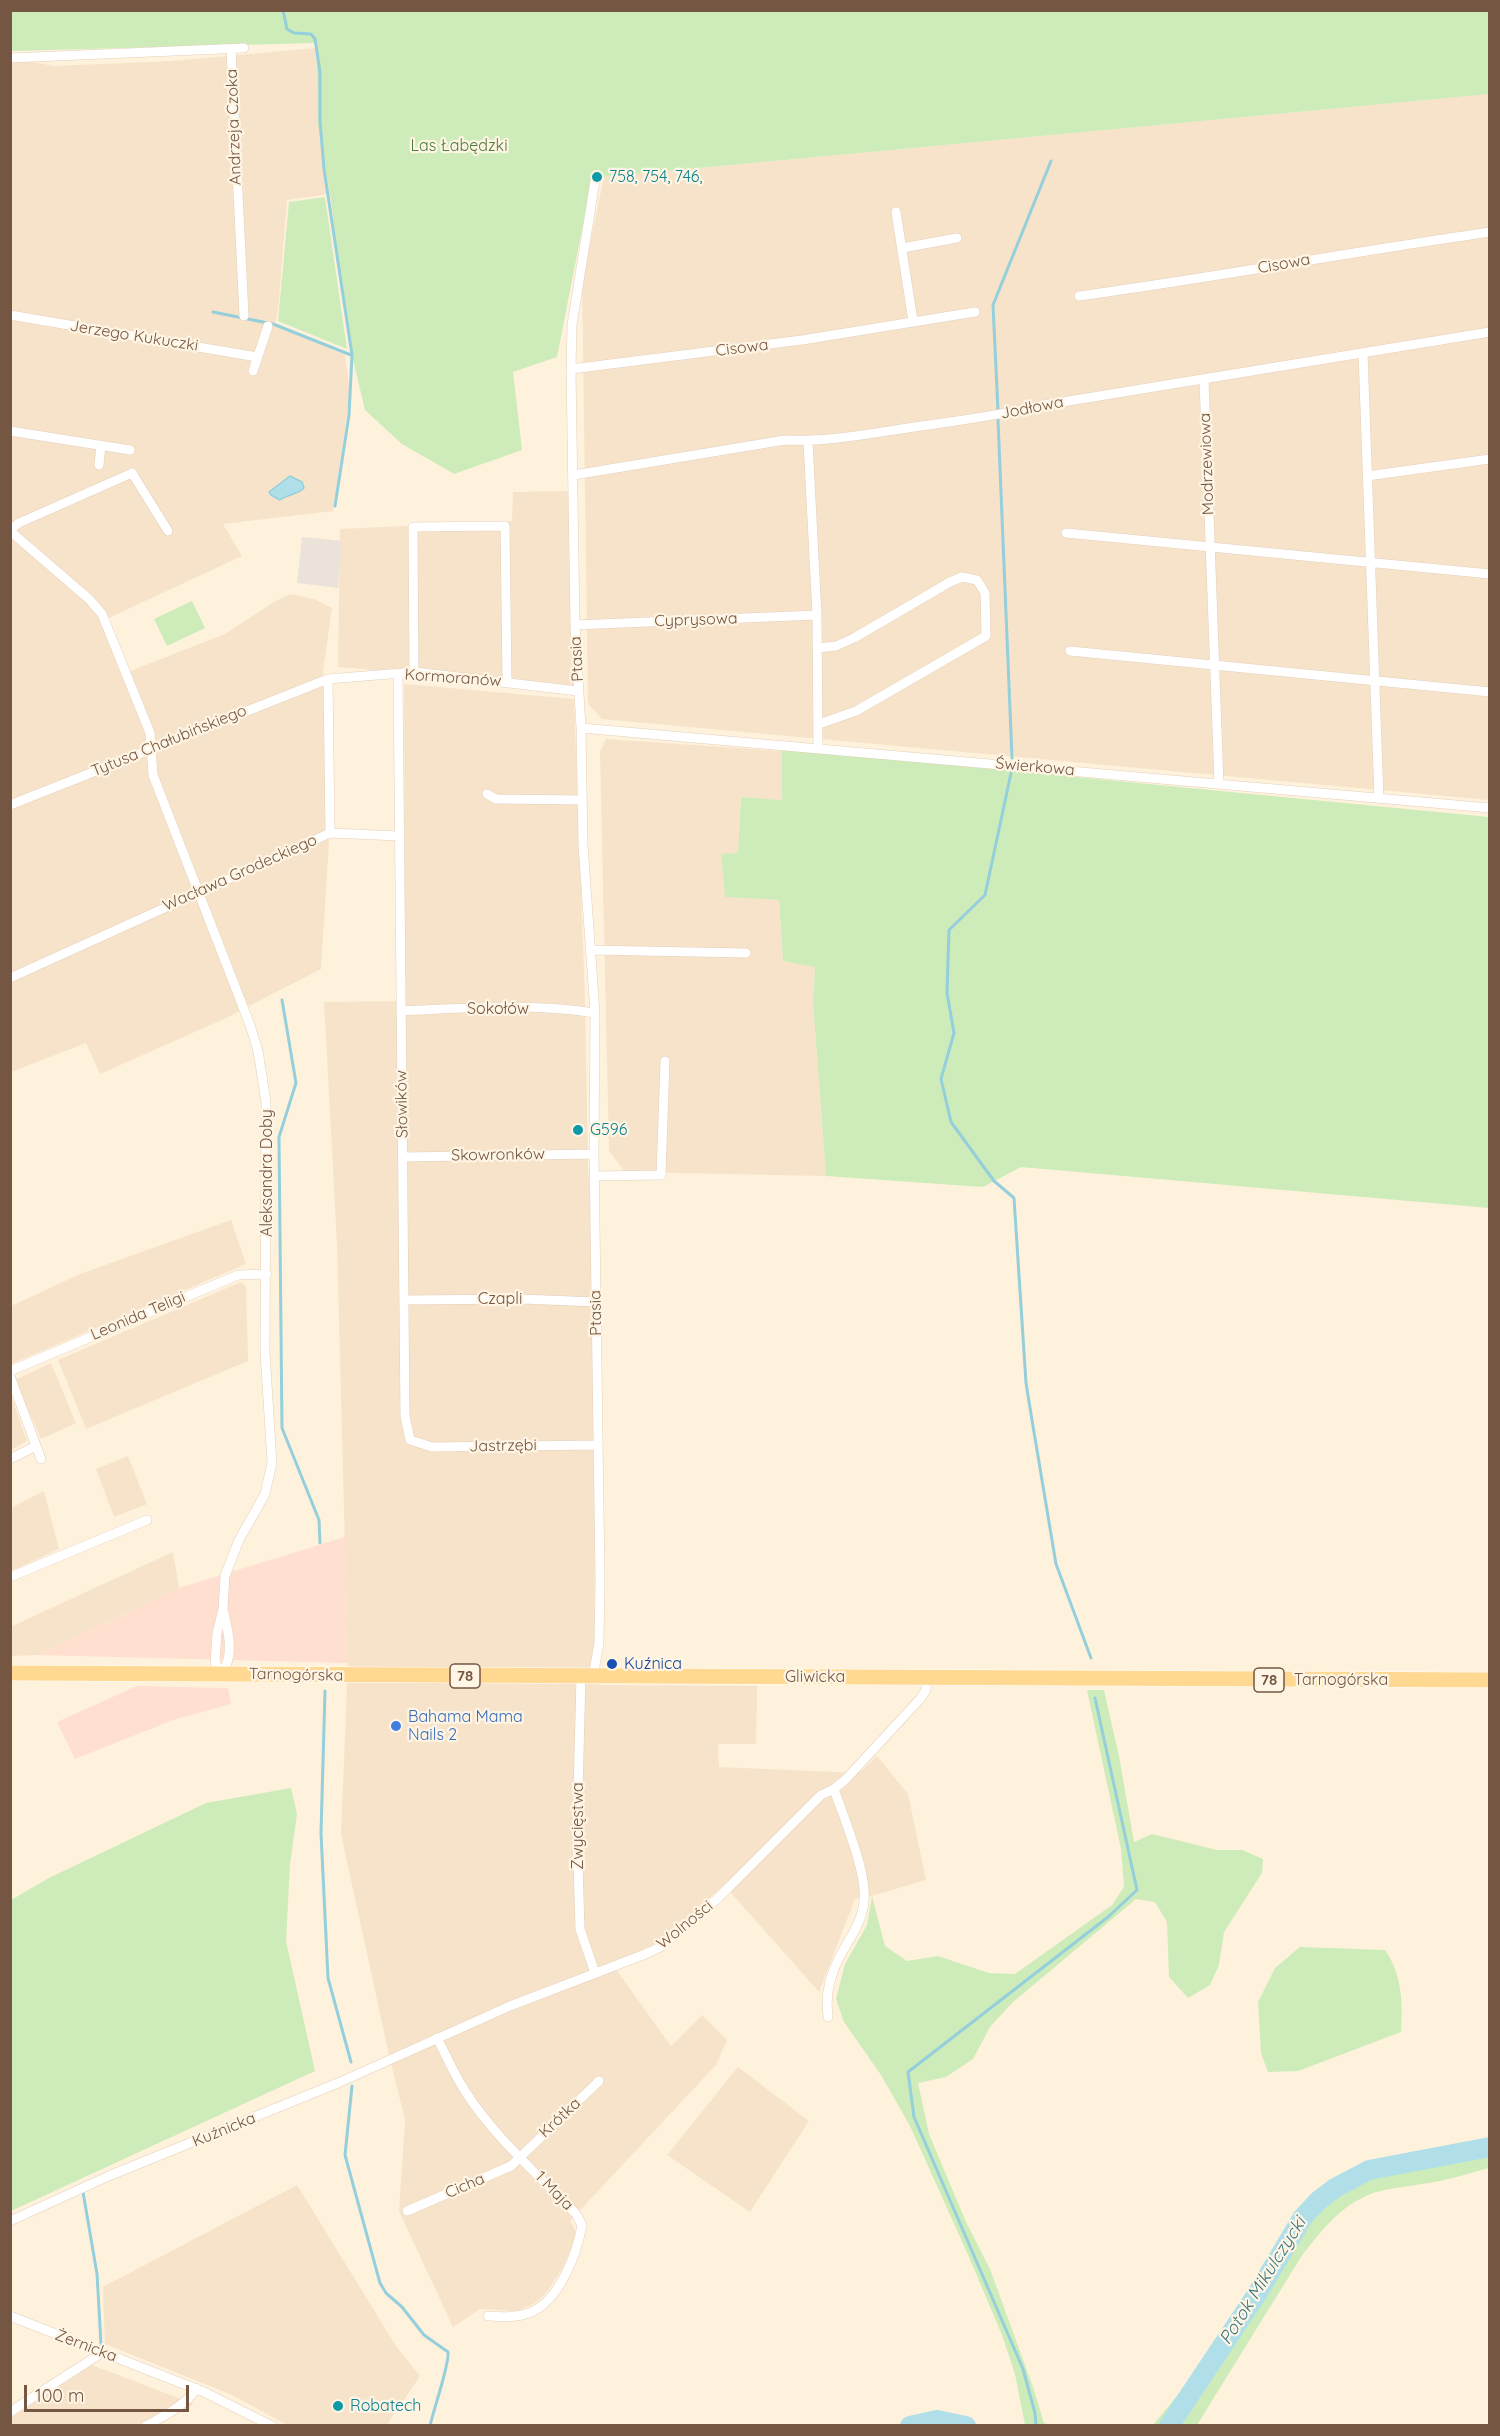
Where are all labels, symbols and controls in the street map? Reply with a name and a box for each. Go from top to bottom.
street label: Andrzeja Czoka [222,69,246,185]
park label: Las Łabędzki [410,136,508,156]
place label: 758, 754, 746, [609,167,703,187]
marker: 758, 754, 746, [590,170,604,184]
street label: Cisowa [1256,250,1312,278]
street label: Jerzego Kukuczki [68,316,200,356]
street label: Cisowa [715,335,769,361]
street label: Jodłowa [999,393,1065,423]
street label: Modrzewiowa [1196,413,1218,515]
street label: Cyprysowa [654,609,738,631]
street label: Ptasia [566,636,588,682]
street label: Kormoranów [404,665,502,691]
street label: Tytusa Chałubińskiego [89,701,249,781]
street label: Świerkowa [995,754,1075,780]
street label: Wacława Grodeckiego [160,830,320,916]
street label: Sokołów [467,999,529,1019]
street label: Słowików [392,1070,412,1138]
street label: Aleksandra Doby [257,1109,277,1237]
place label: G596 [590,1120,627,1140]
marker: G596 [571,1123,585,1137]
street label: Skowronków [451,1145,545,1165]
street label: Leonida Teligi [88,1287,188,1345]
street label: Czapli [478,1289,522,1309]
street label: Ptasia [586,1290,606,1336]
street label: Jastrzębi [469,1436,537,1456]
place label: Kuźnica [624,1654,682,1674]
marker: Kuźnica [605,1657,619,1671]
road number: 78 [450,1664,480,1688]
street label: Tarnogórska [249,1665,343,1685]
street label: Gliwicka [785,1667,845,1687]
road number: 78 [1254,1668,1284,1692]
street label: Tarnogórska [1294,1670,1388,1690]
place label: Bahama Mama Nails 2 [408,1707,523,1745]
marker: Bahama Mama Nails 2 [389,1719,403,1733]
street label: Zwycięstwa [568,1782,588,1870]
street label: Wolności [653,1897,717,1953]
street label: Krótka [535,2094,585,2142]
street label: Kuźnicka [190,2109,258,2151]
street label: 1 Maja [531,2167,577,2215]
street label: Cicha [442,2169,488,2203]
water label: Potok Mikulczycki [1215,2213,1311,2349]
street label: Żernicka [52,2325,120,2367]
scale bar [27,2373,192,2411]
text: 100 m [35,2384,84,2407]
place label: Robatech [350,2396,421,2416]
marker: Robatech [331,2399,345,2413]

